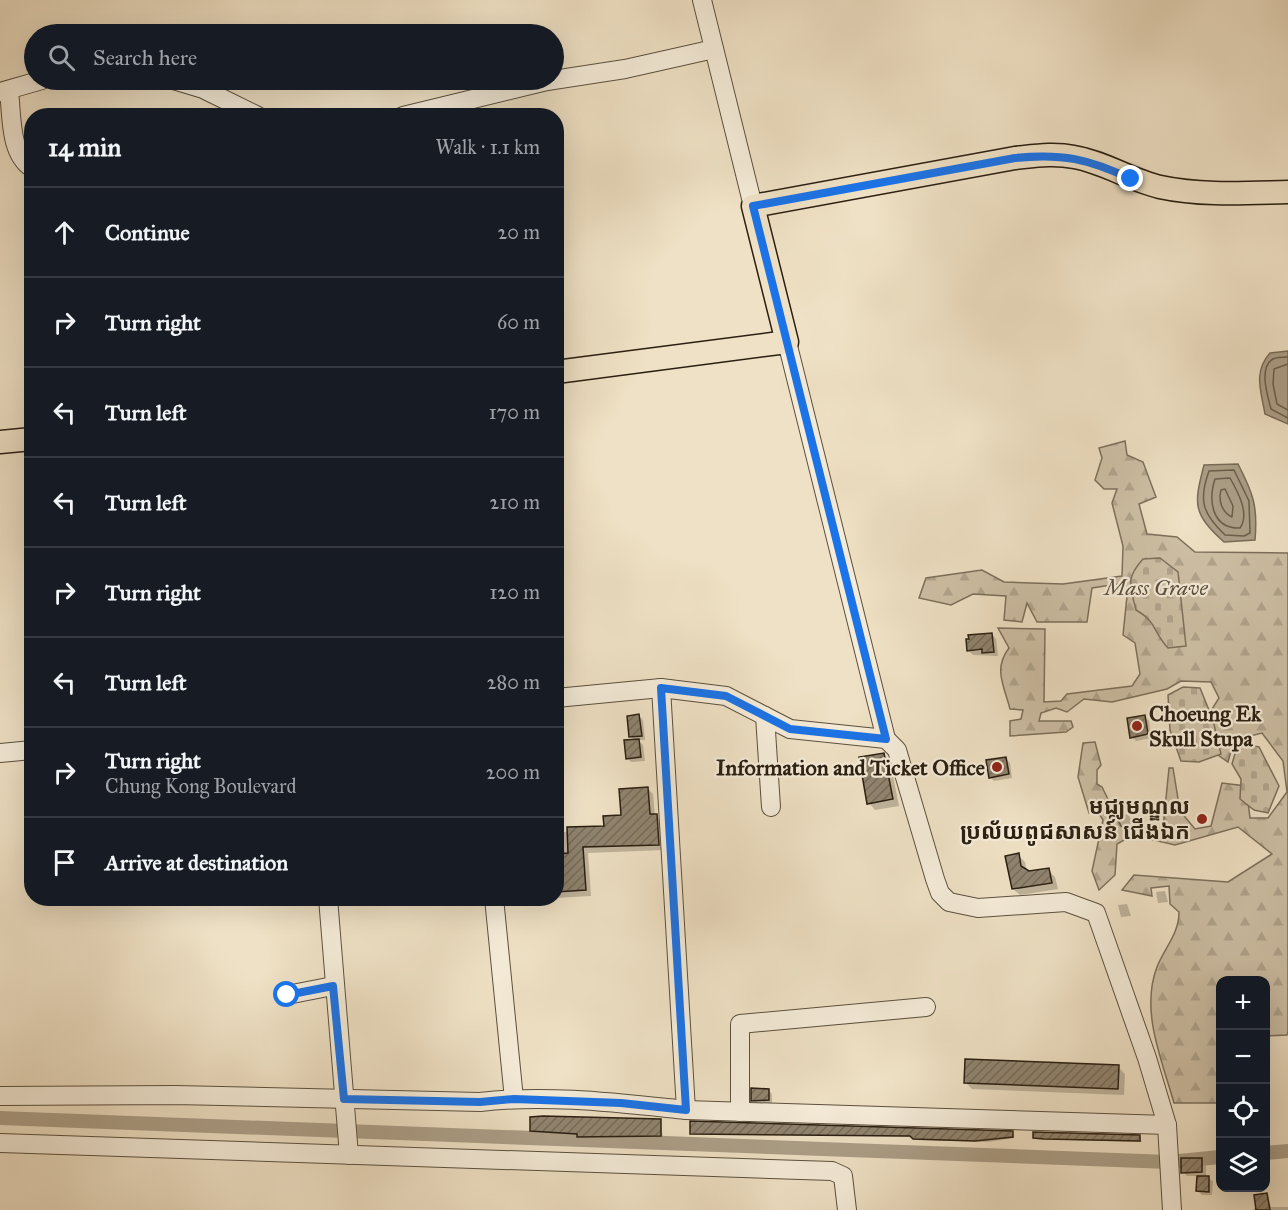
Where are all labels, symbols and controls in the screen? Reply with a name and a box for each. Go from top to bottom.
search box [24,24,564,90]
icon: search [45,41,78,74]
text: Search here [93,44,197,71]
text: 14 min [48,131,121,163]
text: Walk · 1.1 km [435,135,540,159]
route end [1117,165,1143,191]
icon: ahead [48,216,81,249]
text: Continue [105,219,190,246]
text: 20 m [497,220,540,244]
icon: right [48,306,81,339]
text: Turn right [105,309,201,336]
text: 60 m [497,310,540,334]
icon: left [48,396,81,429]
text: Turn left [105,399,187,426]
text: 170 m [489,400,540,424]
icon: left [48,486,81,519]
text: Turn left [105,489,187,516]
text: 210 m [490,490,540,514]
park label: Mass Grave [1102,574,1208,601]
icon: right [48,576,81,609]
text: Turn right [105,579,201,606]
text: 120 m [489,580,540,604]
icon: left [48,666,81,699]
text: Turn left [105,669,187,696]
text: 280 m [487,670,540,694]
place label: Choeung Ek Skull Stupa [1149,700,1262,752]
marker: Choeung Ek Skull Stupa [1130,719,1144,733]
text: Turn right [105,747,201,774]
place label: Information and Ticket Office [716,754,985,781]
icon: right [48,756,81,789]
text: 200 m [486,760,540,784]
marker: Information and Ticket Office [990,760,1004,774]
text: Chung Kong Boulevard [105,774,296,798]
place label: មជ្ឈមណ្ឌល ប្រល័យពូជសាសន៍ ជើងឯក [960,793,1190,846]
marker: មជ្ឈមណ្ឌល ប្រល័យពូជសាសន៍ ជើងឯក [1195,812,1209,826]
icon: arrive [48,846,81,879]
text: Arrive at destination [105,849,288,876]
map controls [1216,976,1270,1192]
button: + [1216,976,1270,1030]
route start [273,981,299,1007]
button: − [1216,1030,1270,1084]
button: locate [1216,1084,1270,1138]
button: layers [1216,1138,1270,1192]

